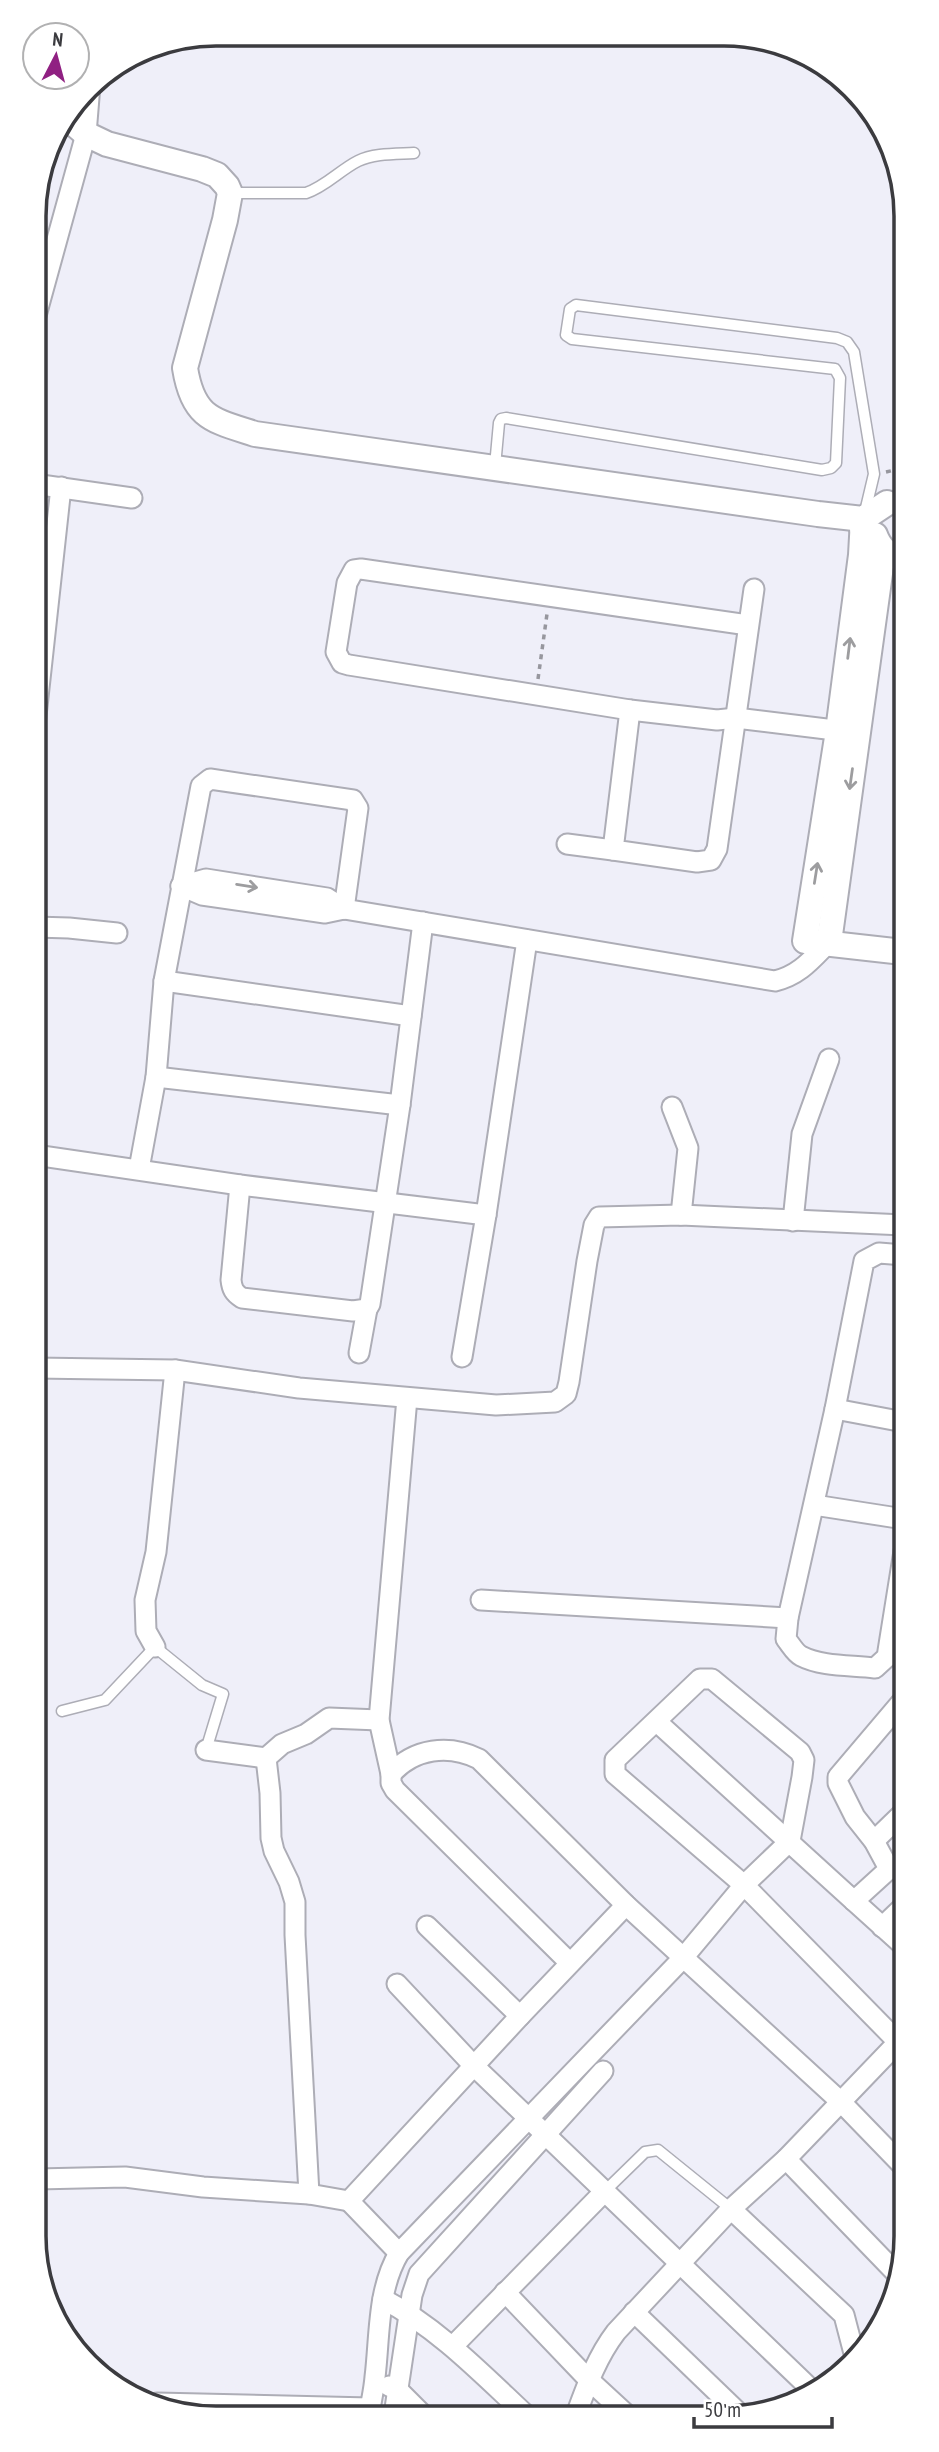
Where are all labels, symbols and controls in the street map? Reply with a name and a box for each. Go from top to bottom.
north arrow [21,21,91,91]
text: N [51,27,64,52]
one-way arrow [842,637,855,660]
one-way arrow [844,767,857,790]
one-way arrow [810,862,823,885]
one-way arrow [236,880,258,893]
scale bar [694,2386,832,2430]
text: 50 m [704,2396,741,2423]

